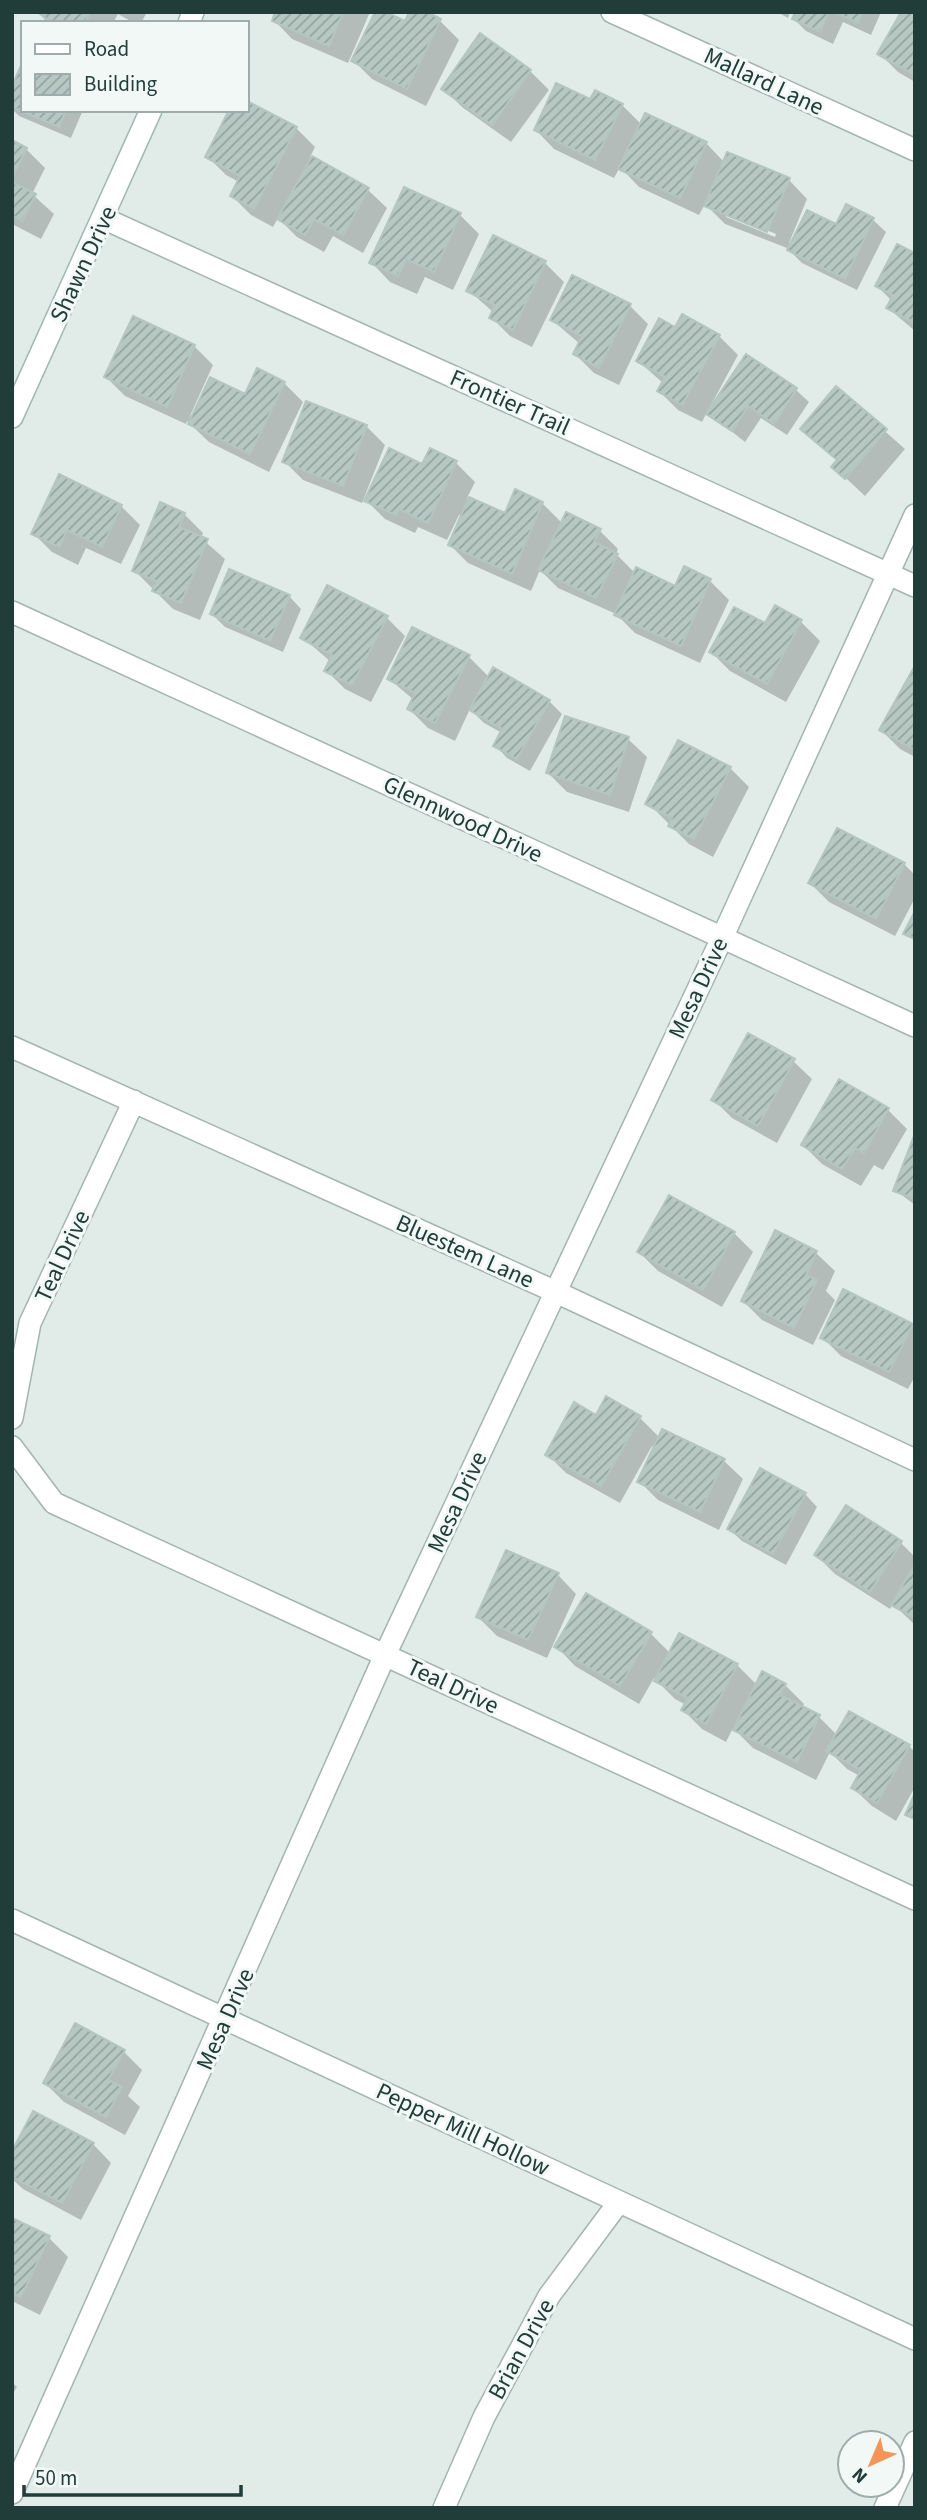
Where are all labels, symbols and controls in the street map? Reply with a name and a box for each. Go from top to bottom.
legend [21,21,248,112]
text: Road [84,34,129,64]
street label: Mallard Lane [698,38,830,125]
text: Building [84,69,158,99]
street label: Shawn Drive [41,200,126,328]
street label: Frontier Trail [444,360,576,445]
street label: Glennwood Drive [377,767,548,872]
street label: Mesa Drive [660,932,737,1045]
street label: Teal Drive [26,1204,99,1308]
street label: Bluestem Lane [390,1205,539,1298]
street label: Mesa Drive [419,1446,496,1559]
street label: Teal Drive [401,1650,505,1723]
street label: Mesa Drive [187,1963,263,2076]
street label: Pepper Mill Hollow [370,2074,555,2185]
street label: Brian Drive [479,2292,564,2406]
north arrow [836,2429,906,2499]
scale bar [24,2454,242,2498]
text: N [846,2461,874,2489]
text: 50 m [35,2463,77,2493]

